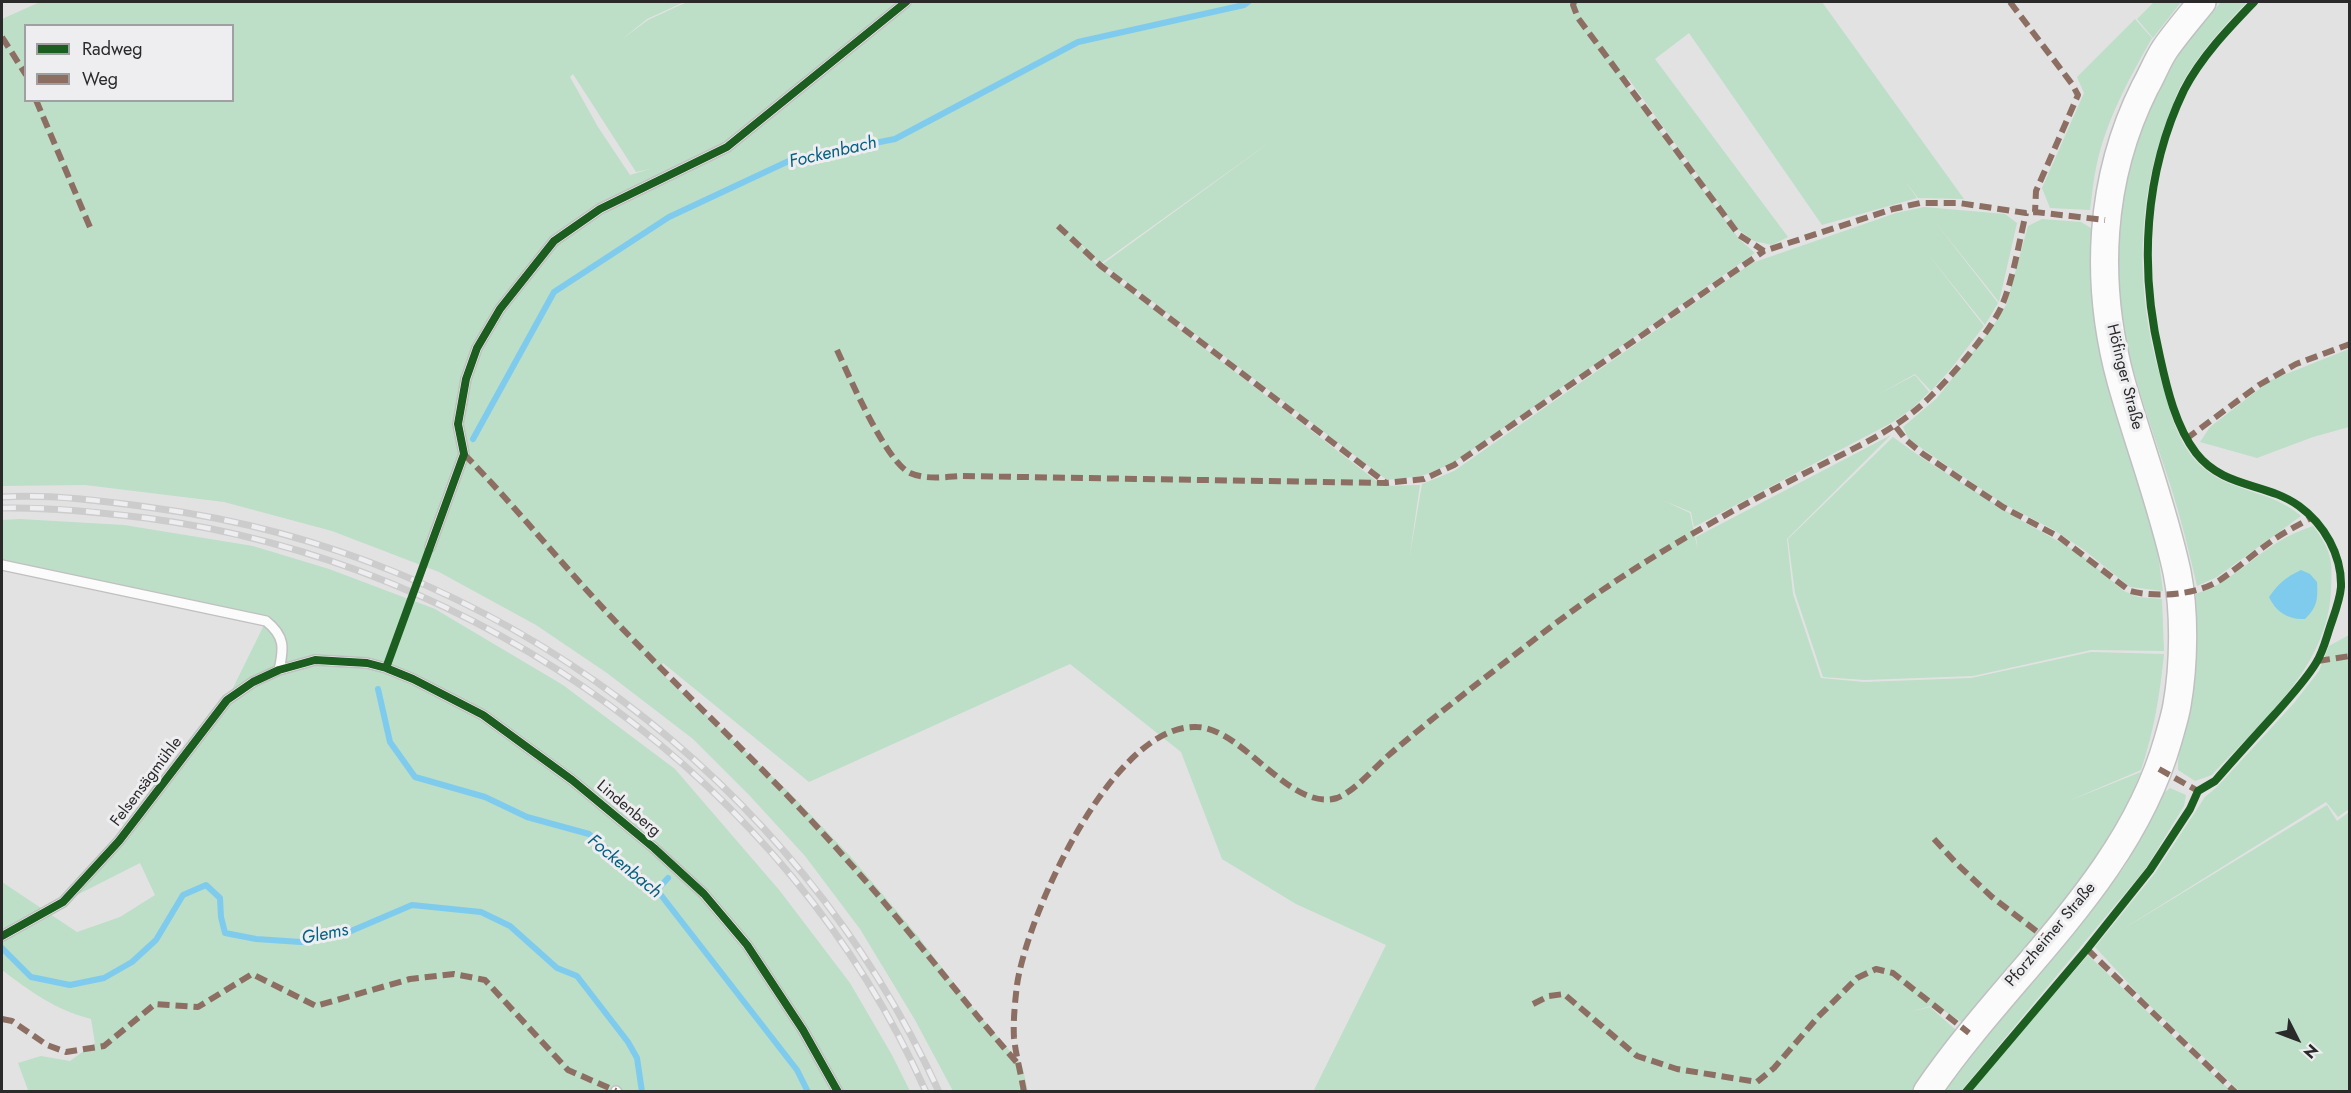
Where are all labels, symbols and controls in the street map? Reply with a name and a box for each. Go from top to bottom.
legend [24,24,234,102]
text: Radweg [82,36,143,62]
text: Weg [82,66,118,92]
water label: Fockenbach [787,132,879,174]
street label: Höfinger Straße [2102,322,2146,432]
street label: Felsensägmühle [107,733,187,831]
street label: Lindenberg [592,777,664,841]
water label: Fockenbach [583,831,665,903]
street label: Pforzheimer Straße [2002,879,2100,991]
water label: Glems [300,920,350,950]
north arrow [2267,1009,2327,1069]
text: N [2298,1039,2324,1064]

